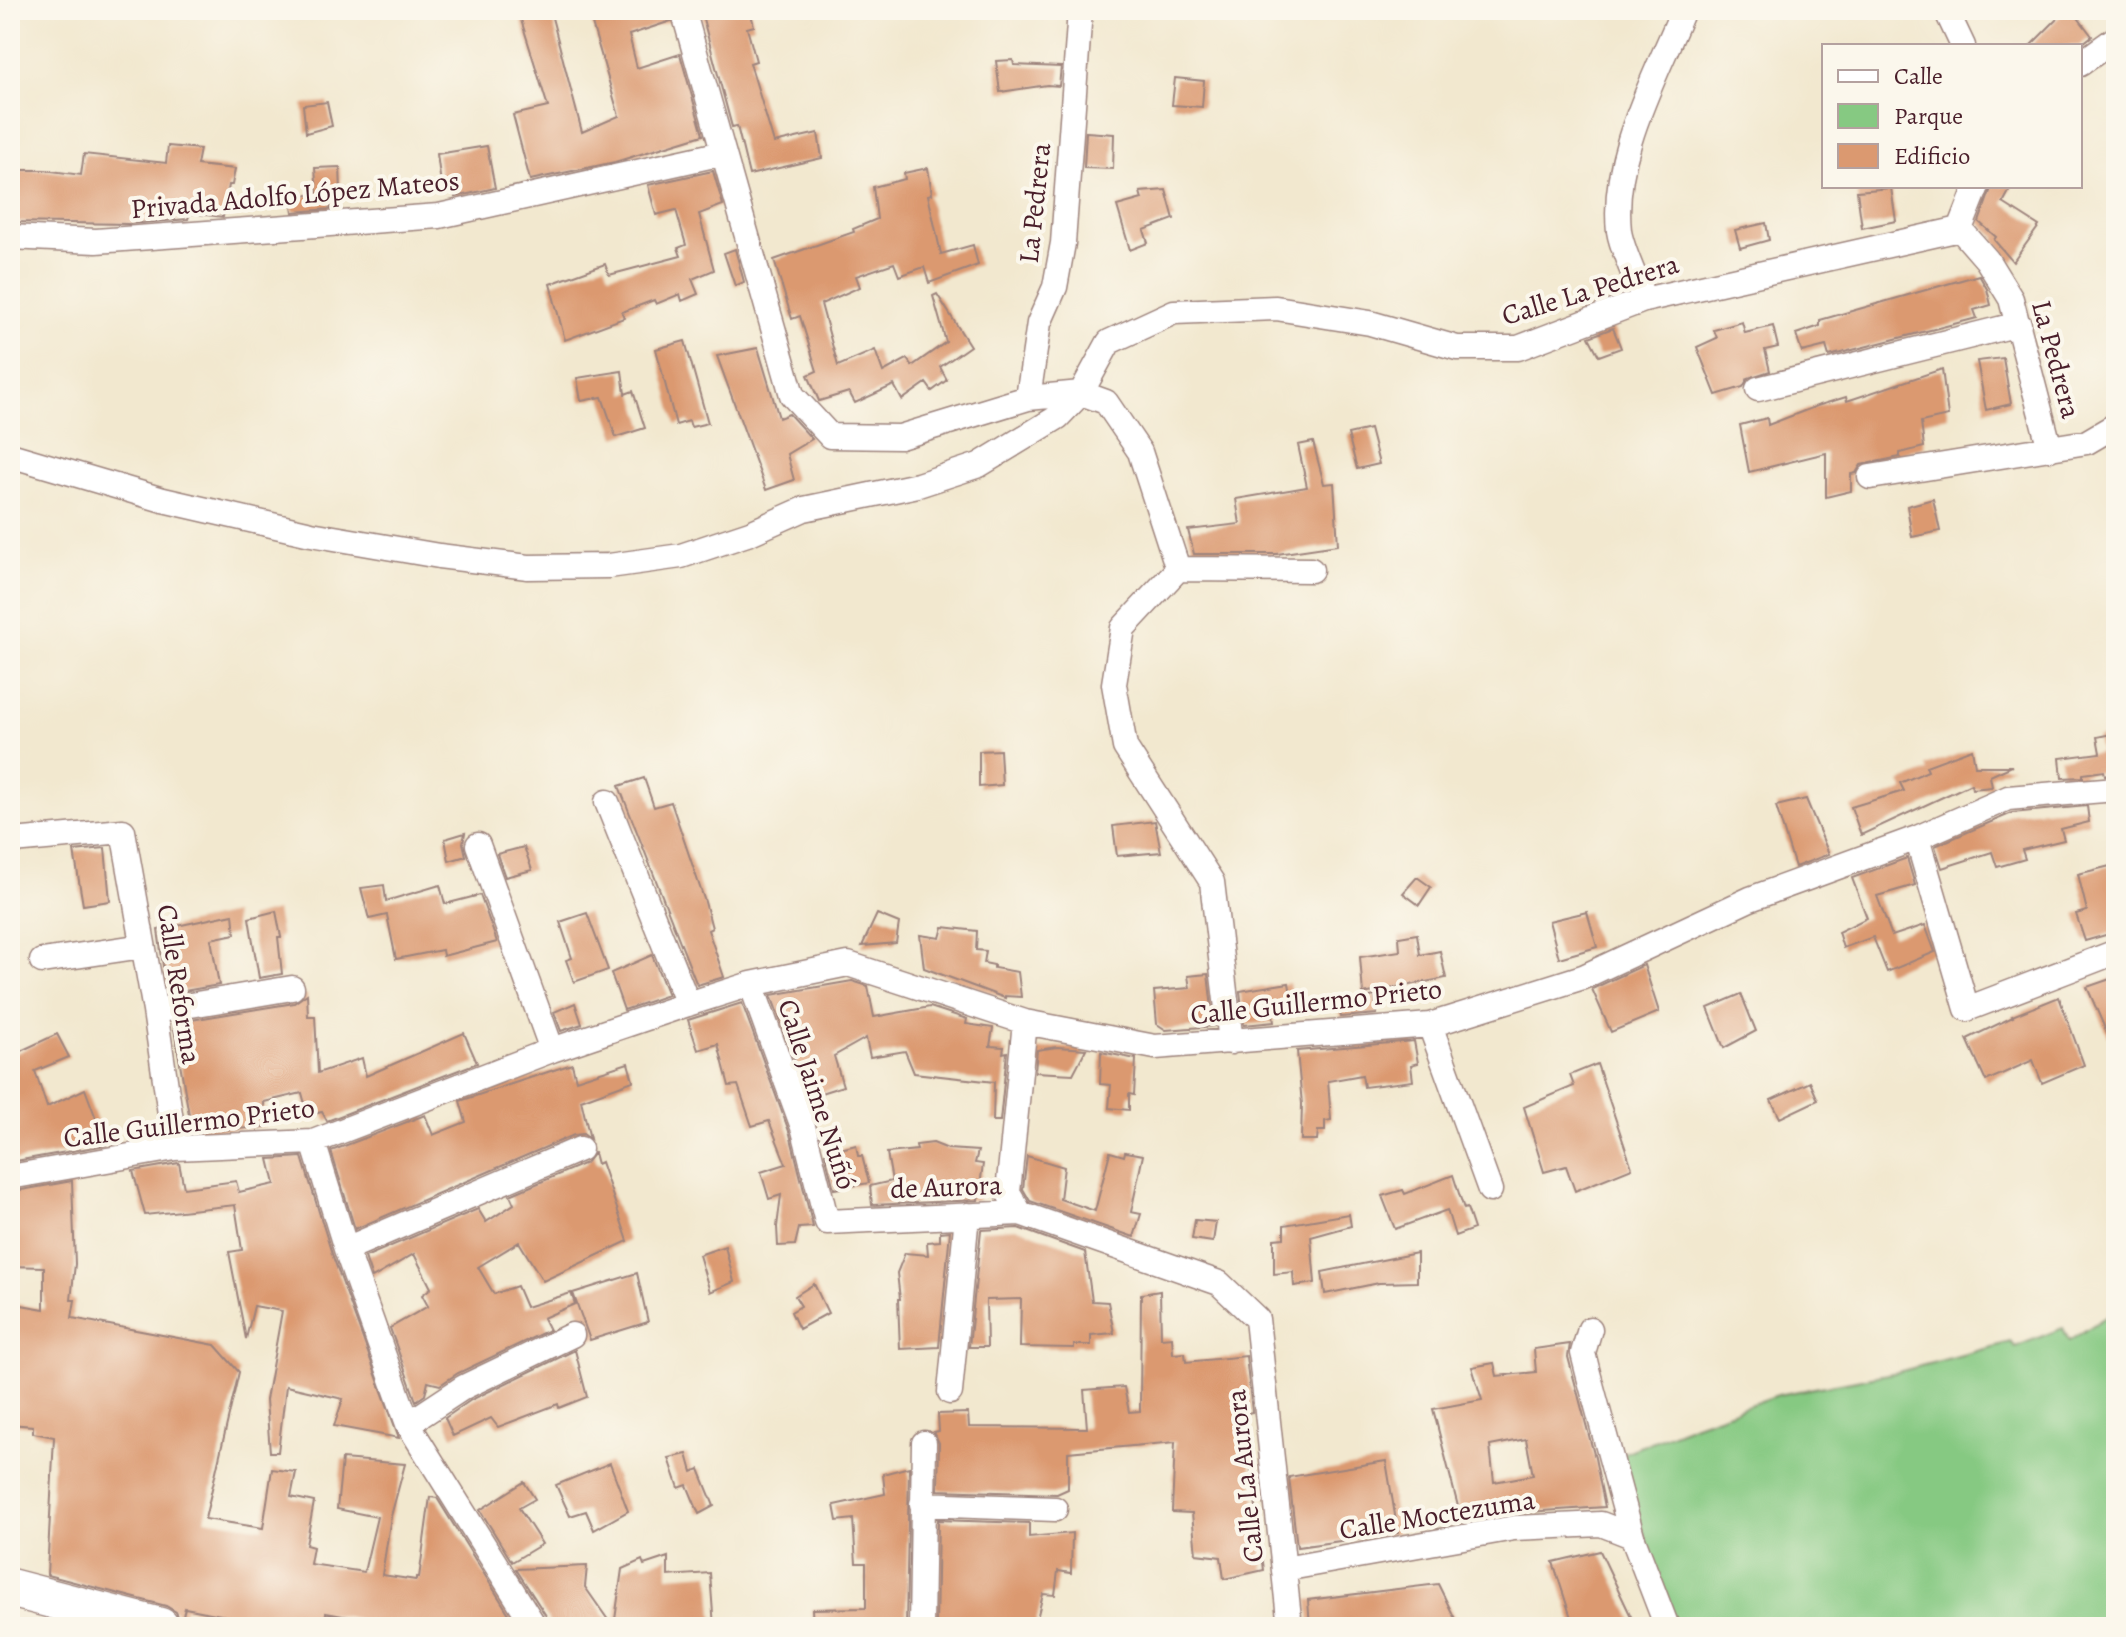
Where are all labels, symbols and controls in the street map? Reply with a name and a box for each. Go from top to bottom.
legend [1822,44,2082,188]
text: Calle [1894,60,1943,92]
text: Parque [1894,100,1963,132]
text: Edificio [1894,140,1970,172]
street label: La Pedrera [1010,141,1060,265]
street label: Privada Adolfo López Mateos [129,162,461,228]
street label: Calle La Pedrera [1497,245,1684,335]
street label: La Pedrera [2022,296,2090,423]
street label: Calle Reforma [148,902,210,1067]
street label: Calle Guillermo Prieto [1188,970,1444,1034]
street label: Calle Jaime Nuñó [768,994,866,1194]
street label: Calle Guillermo Prieto [61,1089,317,1157]
street label: de Aurora [889,1166,1003,1208]
street label: Calle La Aurora [1217,1387,1273,1564]
street label: Calle Moctezuma [1337,1481,1538,1549]

